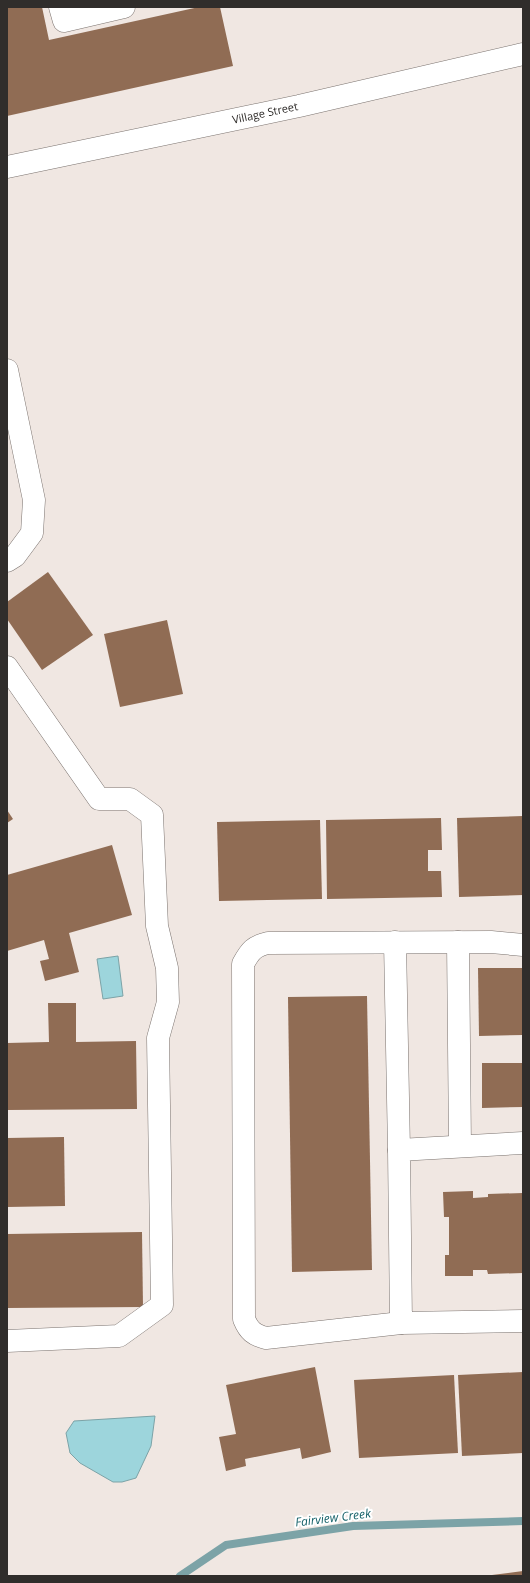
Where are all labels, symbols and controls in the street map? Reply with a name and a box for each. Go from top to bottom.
street label: Village Street [231,98,299,127]
water label: Fairview Creek [294,1504,373,1531]

